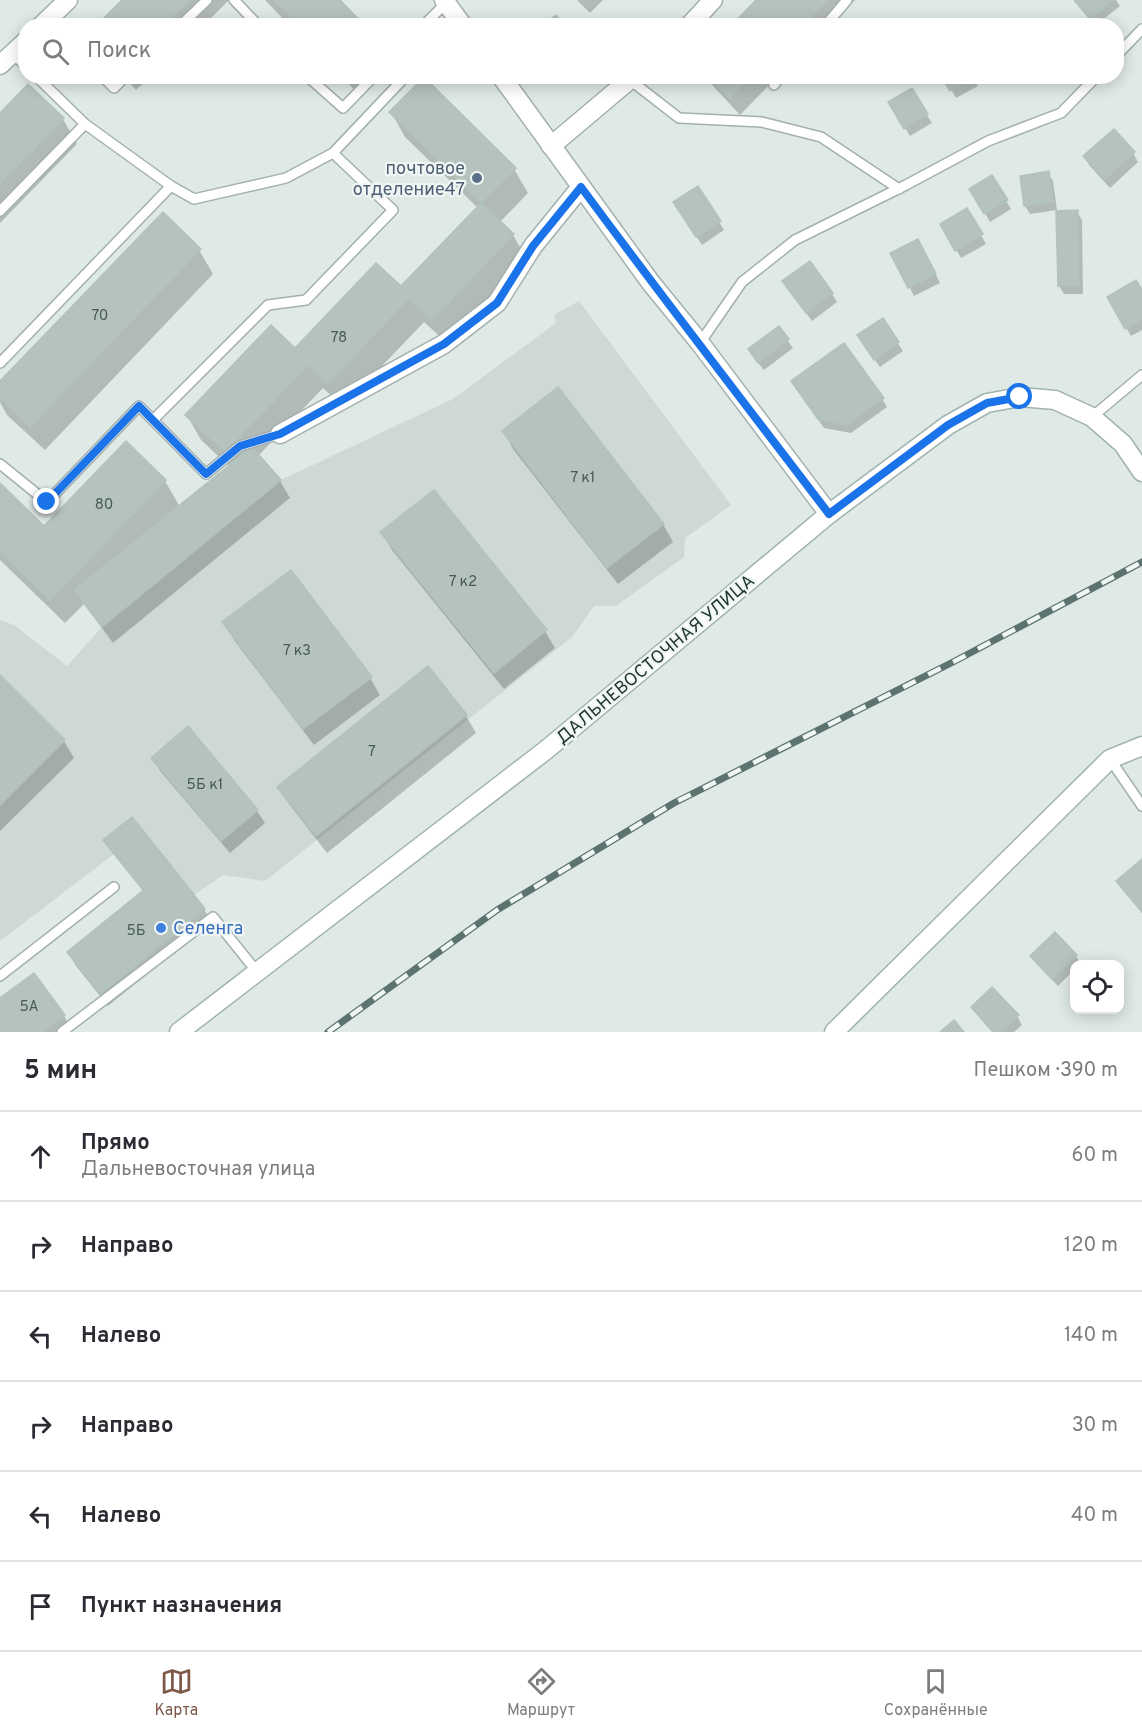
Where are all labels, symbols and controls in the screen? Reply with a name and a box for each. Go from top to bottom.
search box [18,18,1124,84]
icon: search [39,35,72,68]
text: Поиск [87,38,151,65]
place label: почтовое отделение47 [353,158,465,202]
marker: почтовое отделение47 [470,171,484,185]
house number: 70 [91,307,109,326]
house number: 78 [331,329,347,348]
route start [1006,383,1032,409]
house number: 7 к1 [571,469,595,488]
route end [33,488,59,514]
house number: 80 [95,496,113,515]
street label: ДАЛЬНЕВОСТОЧНАЯ УЛИЦА [552,570,760,750]
house number: 7 к2 [449,573,477,592]
house number: 7 к3 [283,642,311,661]
house number: 7 [368,743,376,762]
house number: 5Б к1 [187,776,223,795]
place label: Селенга [173,918,243,941]
marker: Селенга [154,921,168,935]
house number: 5Б [126,922,146,941]
map controls [1070,960,1124,1014]
button: locate [1070,960,1124,1014]
house number: 5А [19,998,39,1017]
text: 5 мин [24,1055,97,1088]
text: Пешком · 390 m [974,1058,1118,1084]
text: Прямо [81,1130,150,1157]
icon: ahead [24,1140,57,1173]
text: 60 m [1072,1143,1118,1169]
text: Дальневосточная улица [81,1157,315,1183]
icon: right [24,1230,57,1263]
text: Направо [81,1233,173,1260]
text: 120 m [1064,1233,1118,1259]
icon: left [24,1320,57,1353]
text: Налево [81,1323,161,1350]
text: 140 m [1064,1323,1118,1349]
icon: right [24,1410,57,1443]
text: Направо [81,1413,173,1440]
text: 30 m [1072,1413,1118,1439]
icon: left [24,1500,57,1533]
text: Налево [81,1503,161,1530]
text: 40 m [1071,1503,1118,1529]
icon: arrive [24,1590,57,1623]
text: Пункт назначения [81,1593,282,1620]
tab: Карта [154,1665,198,1721]
tab: Маршрут [507,1665,575,1721]
tab: Сохранённые [884,1665,988,1721]

